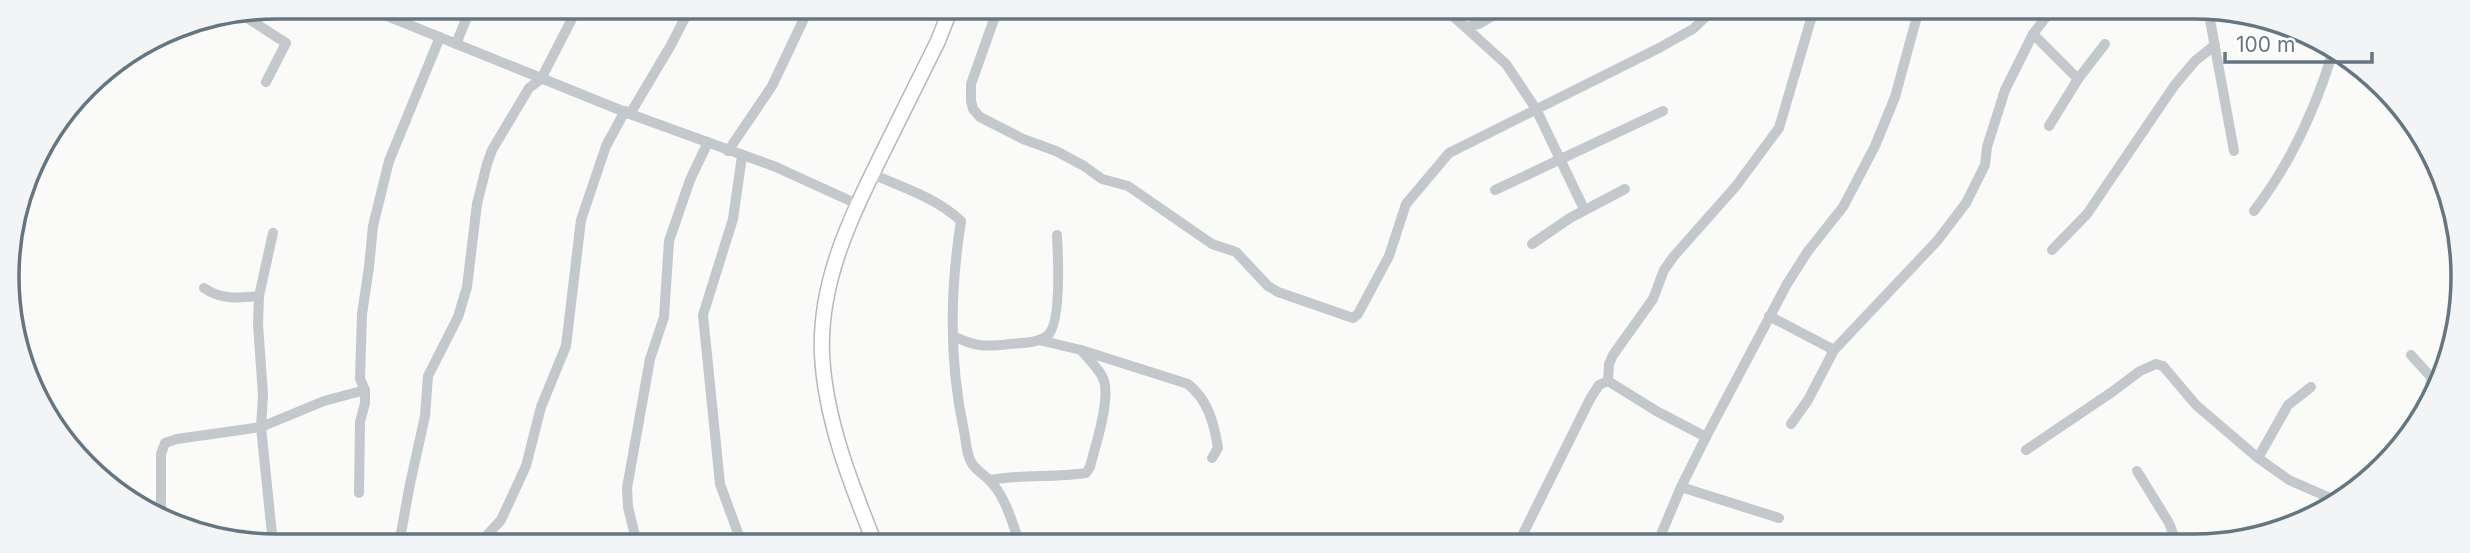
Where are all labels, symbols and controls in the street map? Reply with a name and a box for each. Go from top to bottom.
scale bar [2225,21,2372,65]
text: 100 m [2236,32,2295,57]

